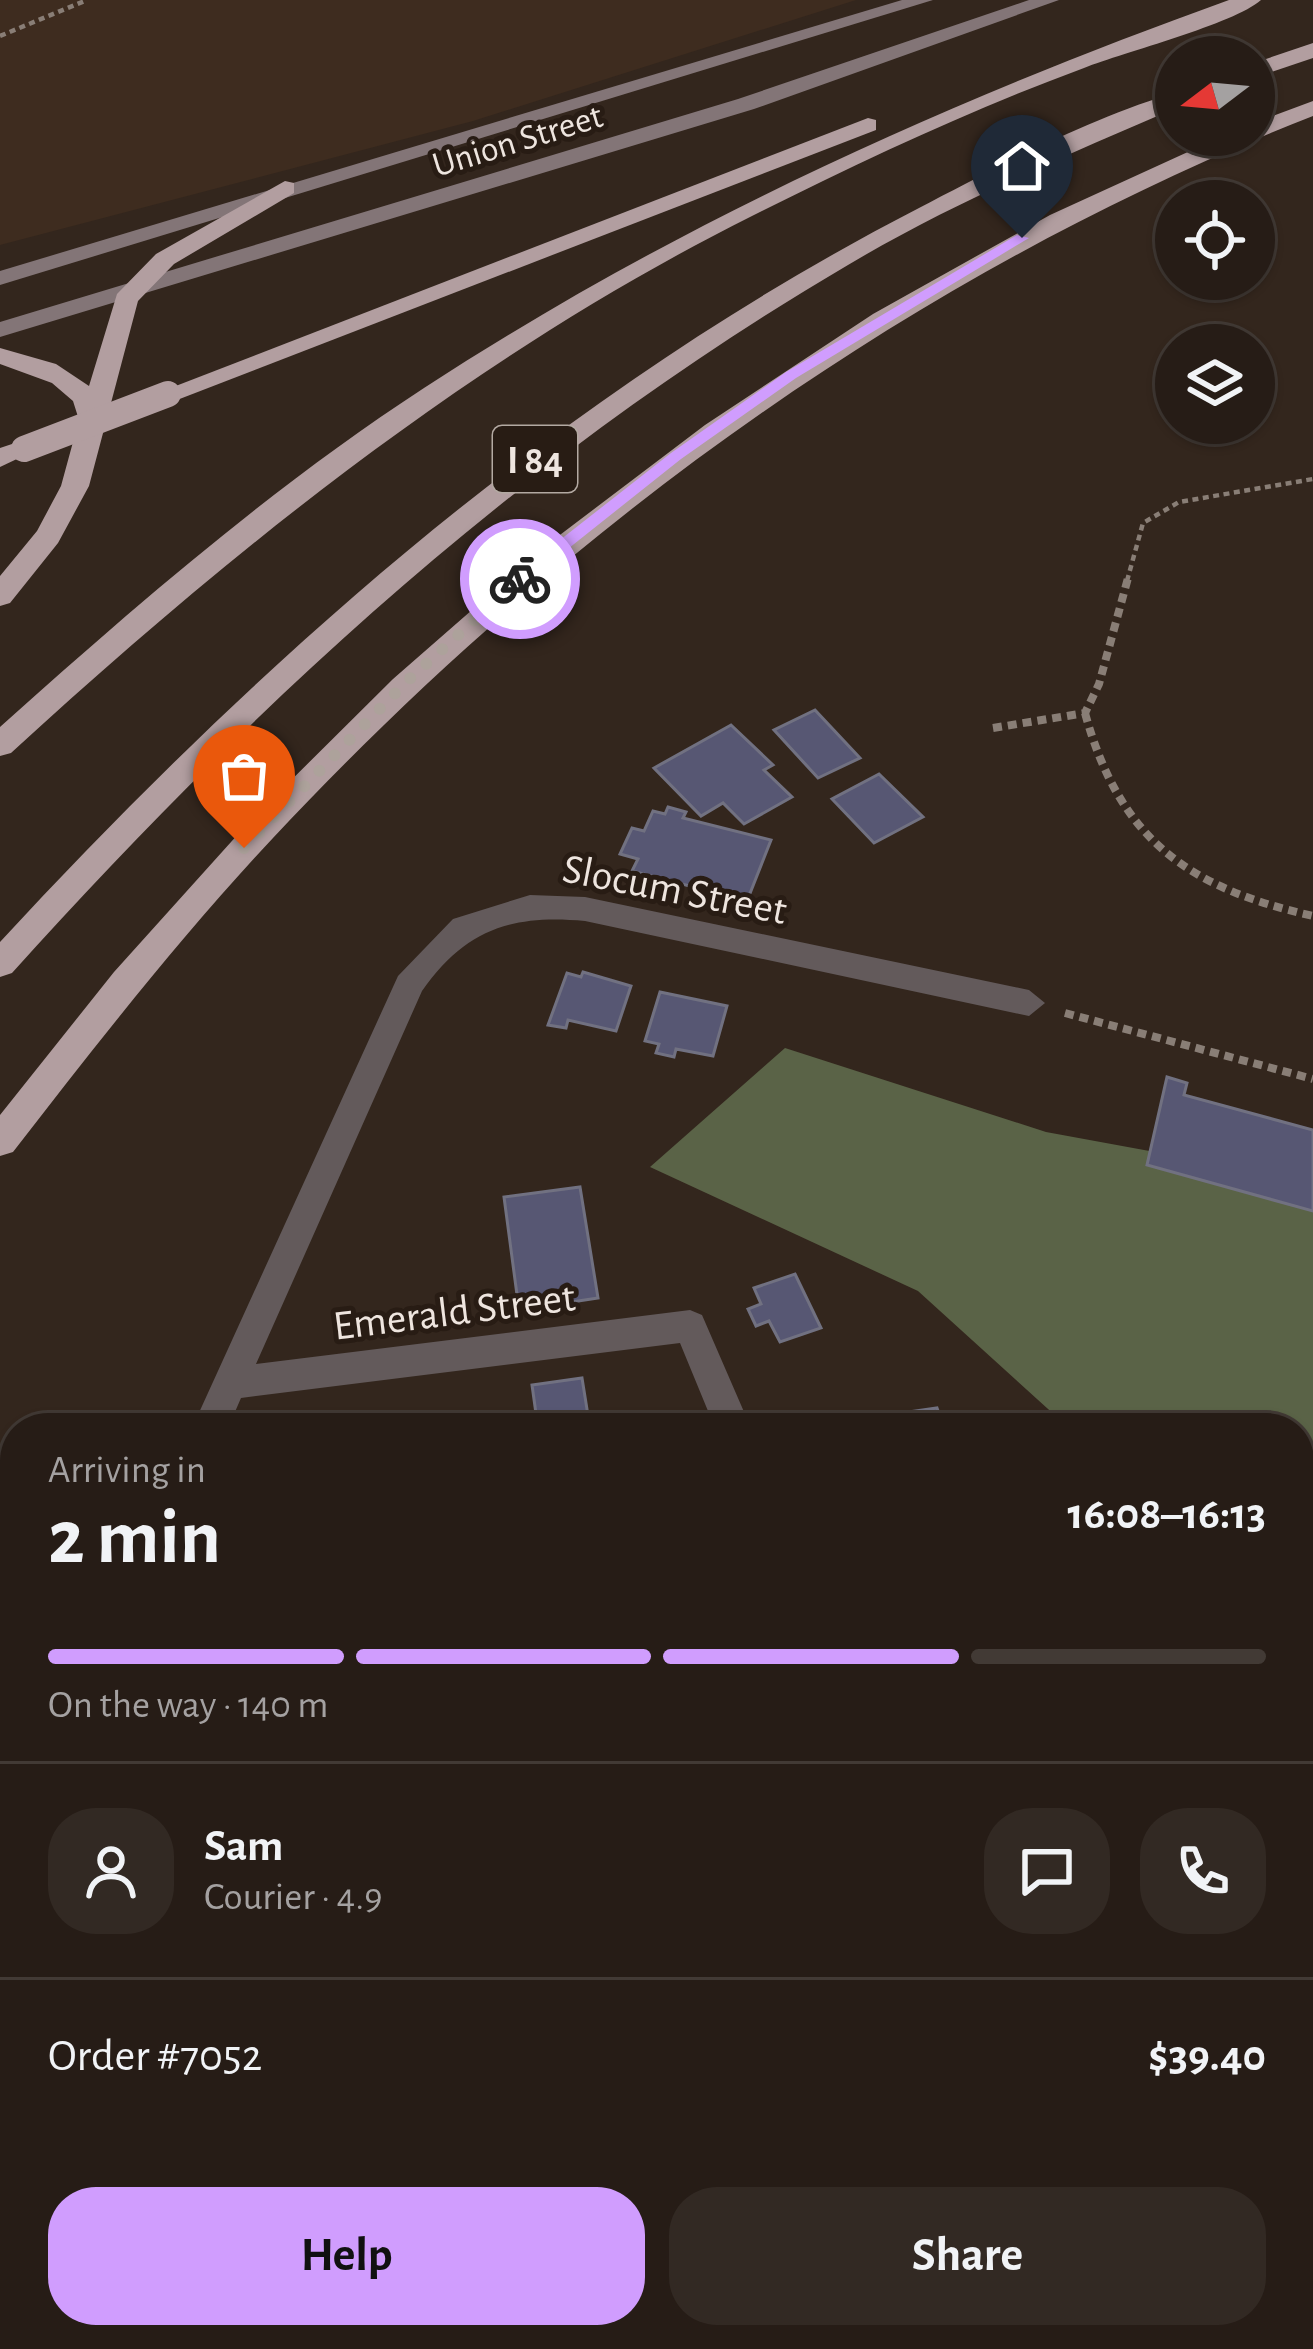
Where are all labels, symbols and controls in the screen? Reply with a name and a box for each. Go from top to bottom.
north arrow [1155,36,1275,156]
map controls [1155,36,1275,444]
street label: Union Street [428,98,607,184]
pin [971,115,1073,238]
icon: home [989,133,1055,199]
button: locate [1155,180,1275,300]
button: layers [1155,324,1275,444]
road number: I 84 [493,426,577,492]
courier [460,519,580,639]
icon: bike [487,546,553,612]
pin [193,725,295,848]
icon: bag [211,743,277,809]
street label: Slocum Street [559,848,790,932]
street label: Emerald Street [331,1276,578,1348]
text: Arriving in [48,1451,206,1490]
text: 16:08–16:13 [1068,1492,1266,1537]
text: 2 min [48,1500,221,1578]
text: On the way · 140 m [48,1686,329,1725]
button: person [48,1808,174,1934]
button: chat [984,1808,1110,1934]
button: phone [1140,1808,1266,1934]
text: Sam [204,1824,283,1869]
text: Courier · 4.9 [204,1878,383,1917]
text: Order #7052 [48,2034,262,2079]
text: $39.40 [1148,2034,1266,2079]
button: Help [48,2187,645,2325]
button: Share [669,2187,1266,2325]

